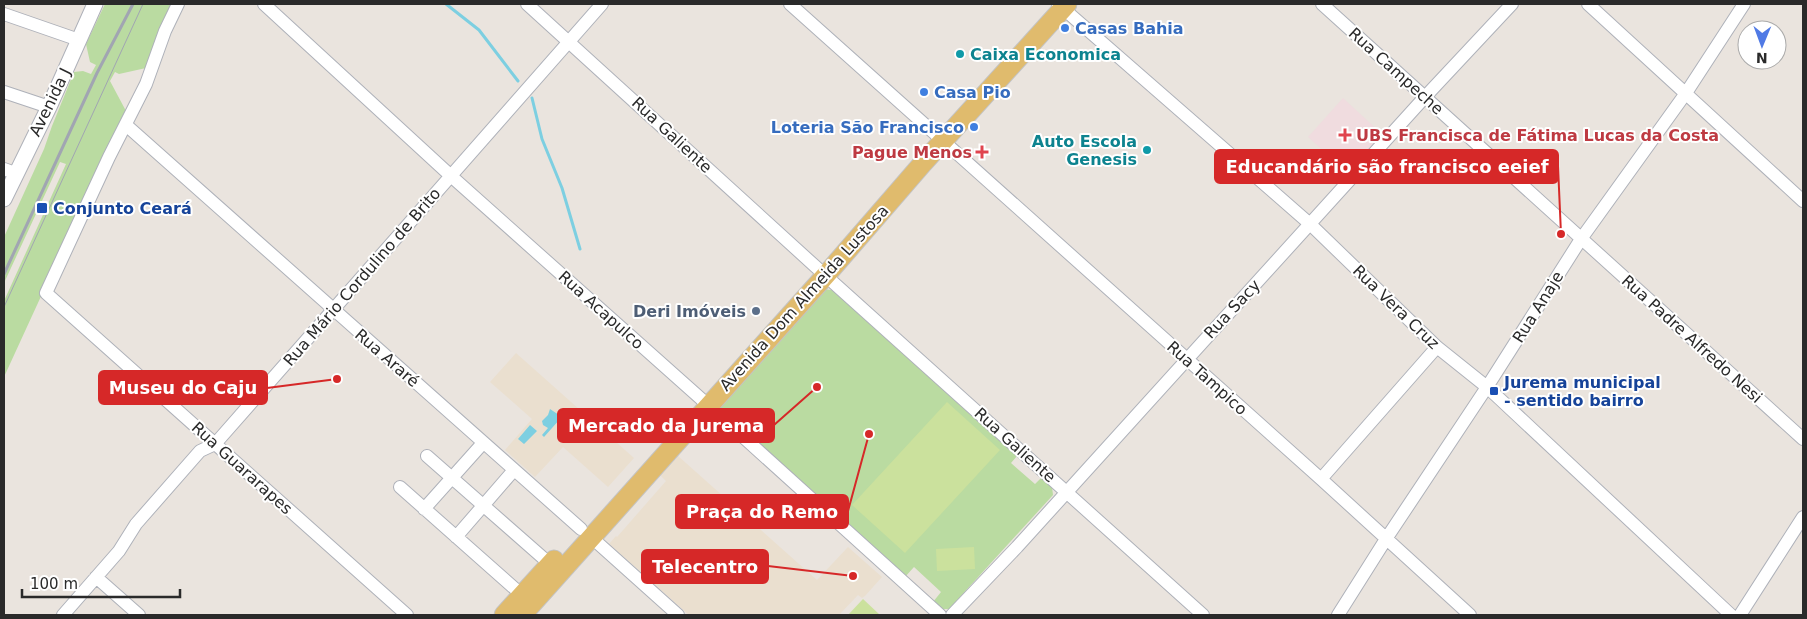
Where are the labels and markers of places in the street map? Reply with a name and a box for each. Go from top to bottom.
place label: Casas Bahia [1075,19,1184,38]
marker: Casas Bahia [1059,22,1071,34]
place label: Caixa Economica [970,45,1121,64]
marker: Caixa Economica [954,48,966,60]
place label: Casa Pio [934,83,1011,102]
marker: Casa Pio [918,86,930,98]
place label: Loteria São Francisco [771,118,964,137]
marker: Loteria São Francisco [968,121,980,133]
place label: UBS Francisca de Fátima Lucas da Costa [1356,126,1719,145]
marker: UBS Francisca de Fátima Lucas da Costa [1338,128,1352,142]
place label: Auto Escola Genesis [1032,132,1137,169]
place label: Pague Menos [852,143,972,162]
marker: Auto Escola Genesis [1141,144,1153,156]
marker: Pague Menos [976,146,988,158]
callout: Educandário são francisco eeief [1215,150,1558,183]
place label: Conjunto Ceará [53,199,192,218]
marker: Conjunto Ceará [35,201,49,215]
place label: Deri Imóveis [633,302,746,321]
marker: Deri Imóveis [750,305,762,317]
callout: Museu do Caju [99,371,267,404]
place label: Jurema municipal - sentido bairro [1503,373,1661,410]
marker: Jurema municipal - sentido bairro [1488,385,1500,397]
callout: Mercado da Jurema [558,409,774,442]
callout: Praça do Remo [676,495,848,528]
callout: Telecentro [642,550,768,583]

